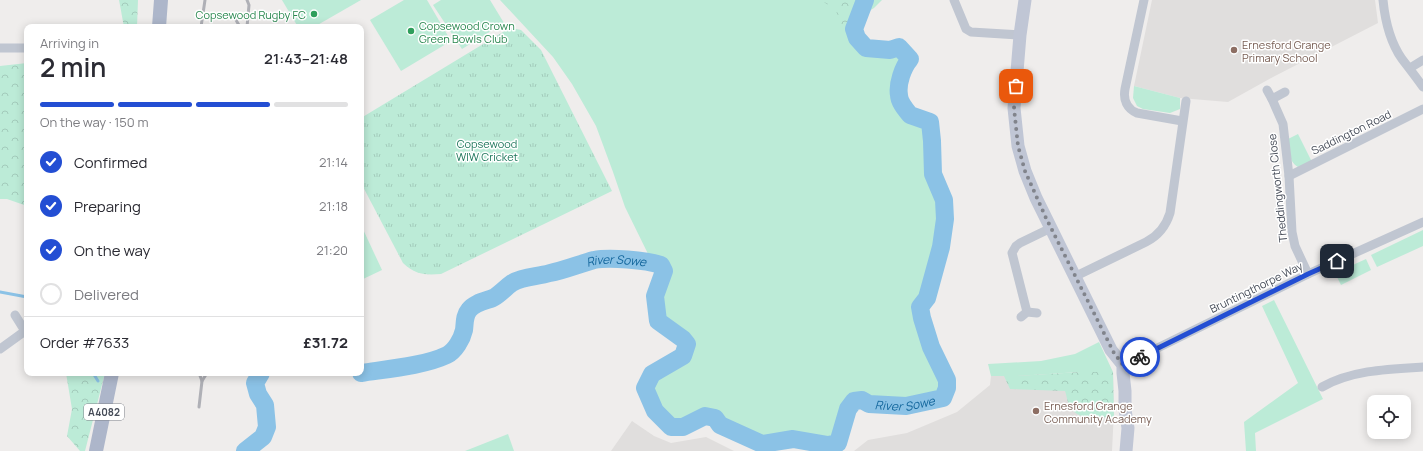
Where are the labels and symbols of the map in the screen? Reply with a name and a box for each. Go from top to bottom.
place label: Copsewood Rugby FC [196,7,306,22]
marker: Copsewood Rugby FC [309,9,319,19]
place label: Copsewood Crown Green Bowls Club [419,18,515,46]
marker: Copsewood Crown Green Bowls Club [406,26,416,36]
place label: Ernesford Grange Primary School [1242,37,1331,65]
marker: Ernesford Grange Primary School [1229,45,1239,55]
pin [999,69,1033,103]
street label: Saddington Road [1309,106,1393,158]
street label: Theddingworth Close [1264,132,1290,243]
park label: Copsewood WIW Cricket [456,136,518,164]
pin [1320,244,1354,278]
water label: River Sowe [584,250,648,270]
street label: Bruntingthorpe Way [1207,258,1305,316]
courier [1120,337,1160,377]
water label: River Sowe [874,391,937,415]
place label: Ernesford Grange Community Academy [1044,398,1152,426]
road number: A4082 [84,404,124,420]
marker: Ernesford Grange Community Academy [1031,406,1041,416]

